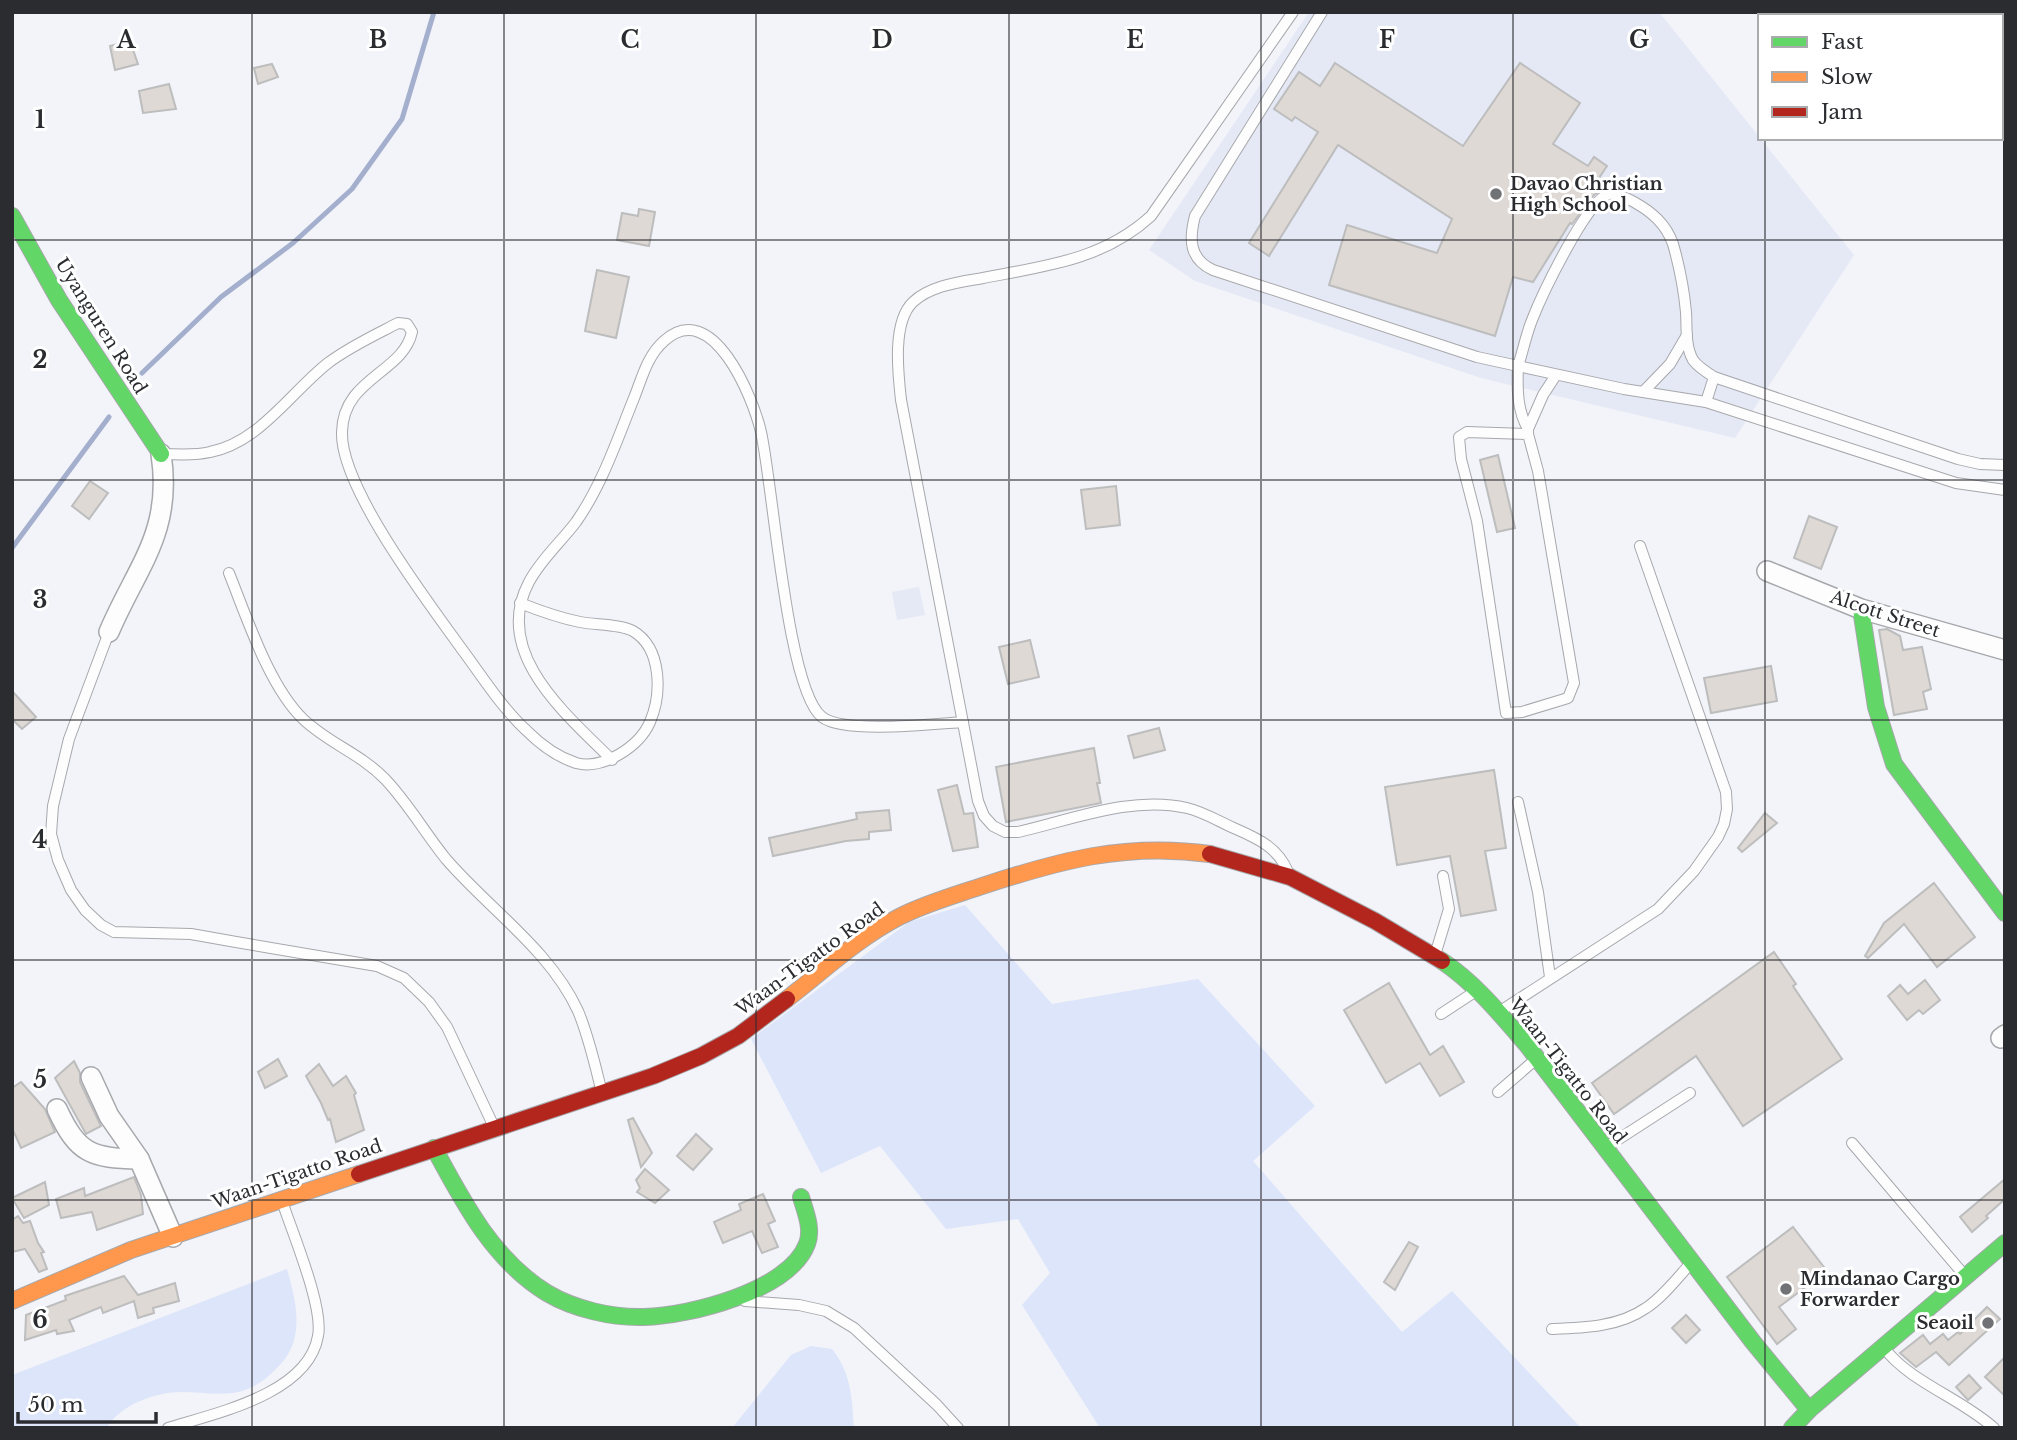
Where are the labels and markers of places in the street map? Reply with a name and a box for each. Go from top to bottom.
place label: Davao Christian High School [1510,173,1663,216]
marker: Davao Christian High School [1488,186,1504,202]
place label: Mindanao Cargo Forwarder [1800,1268,1960,1311]
marker: Mindanao Cargo Forwarder [1778,1281,1794,1297]
place label: Seaoil [1916,1312,1975,1334]
marker: Seaoil [1980,1315,1996,1331]

